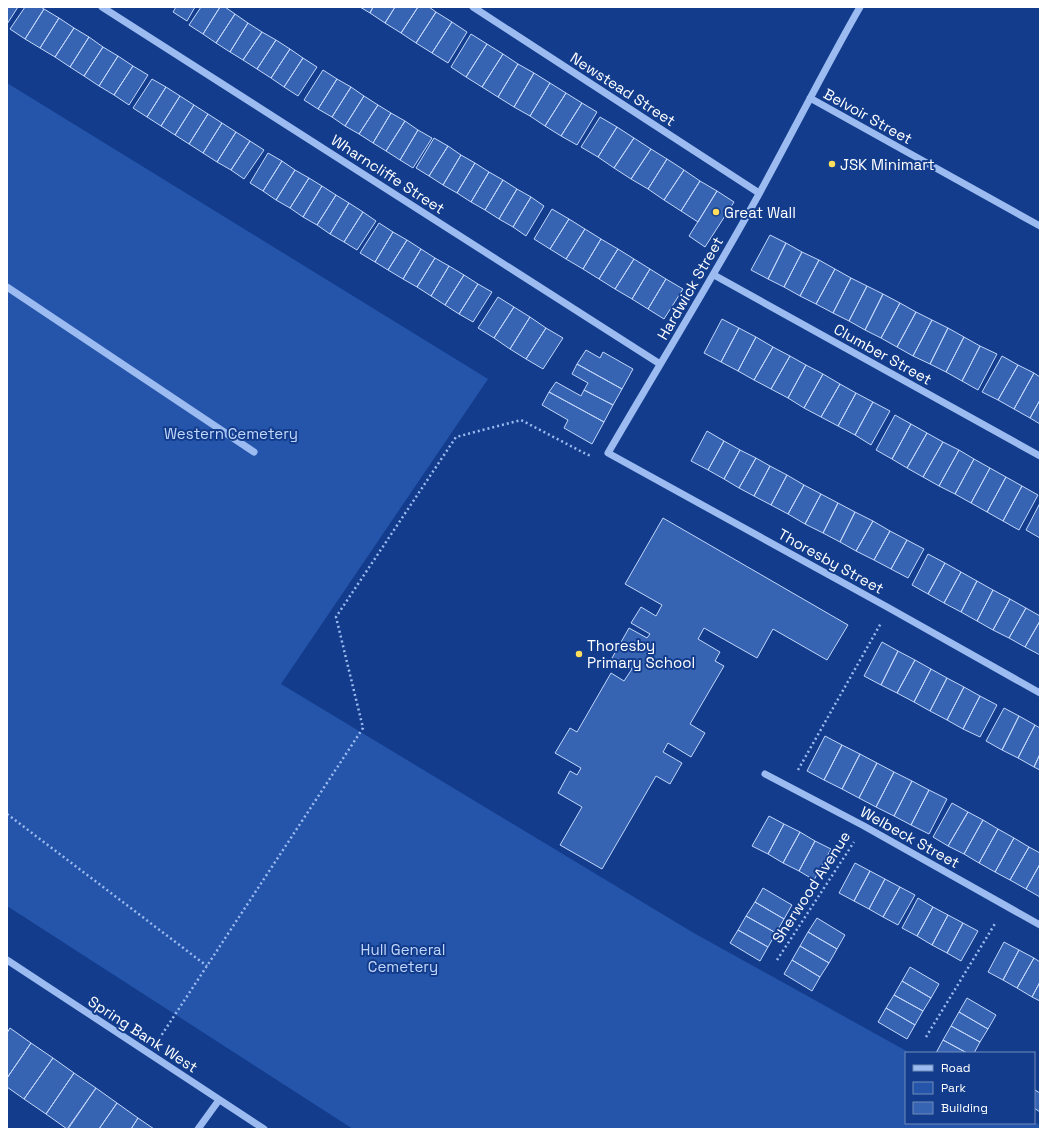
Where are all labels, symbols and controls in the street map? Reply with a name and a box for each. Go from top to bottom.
street label: Newstead Street [567,48,679,130]
street label: Belvoir Street [820,84,916,148]
street label: Wharncliffe Street [328,130,449,218]
place label: JSK Minimart [840,155,935,174]
marker: JSK Minimart [827,159,837,169]
place label: Great Wall [724,203,796,222]
marker: Great Wall [711,207,721,217]
street label: Hardwick Street [653,233,727,343]
street label: Clumber Street [831,319,935,389]
park label: Western Cemetery [164,424,298,443]
street label: Thoresby Street [775,524,887,598]
place label: Thoresby Primary School [587,636,695,672]
marker: Thoresby Primary School [574,649,584,659]
street label: Welbeck Street [857,802,963,872]
street label: Sherwood Avenue [768,827,854,947]
park label: Hull General Cemetery [361,940,445,976]
street label: Spring Bank West [85,991,201,1077]
legend [905,1052,1035,1124]
text: Road [941,1060,970,1076]
text: Park [941,1080,966,1096]
text: Building [941,1100,988,1116]

